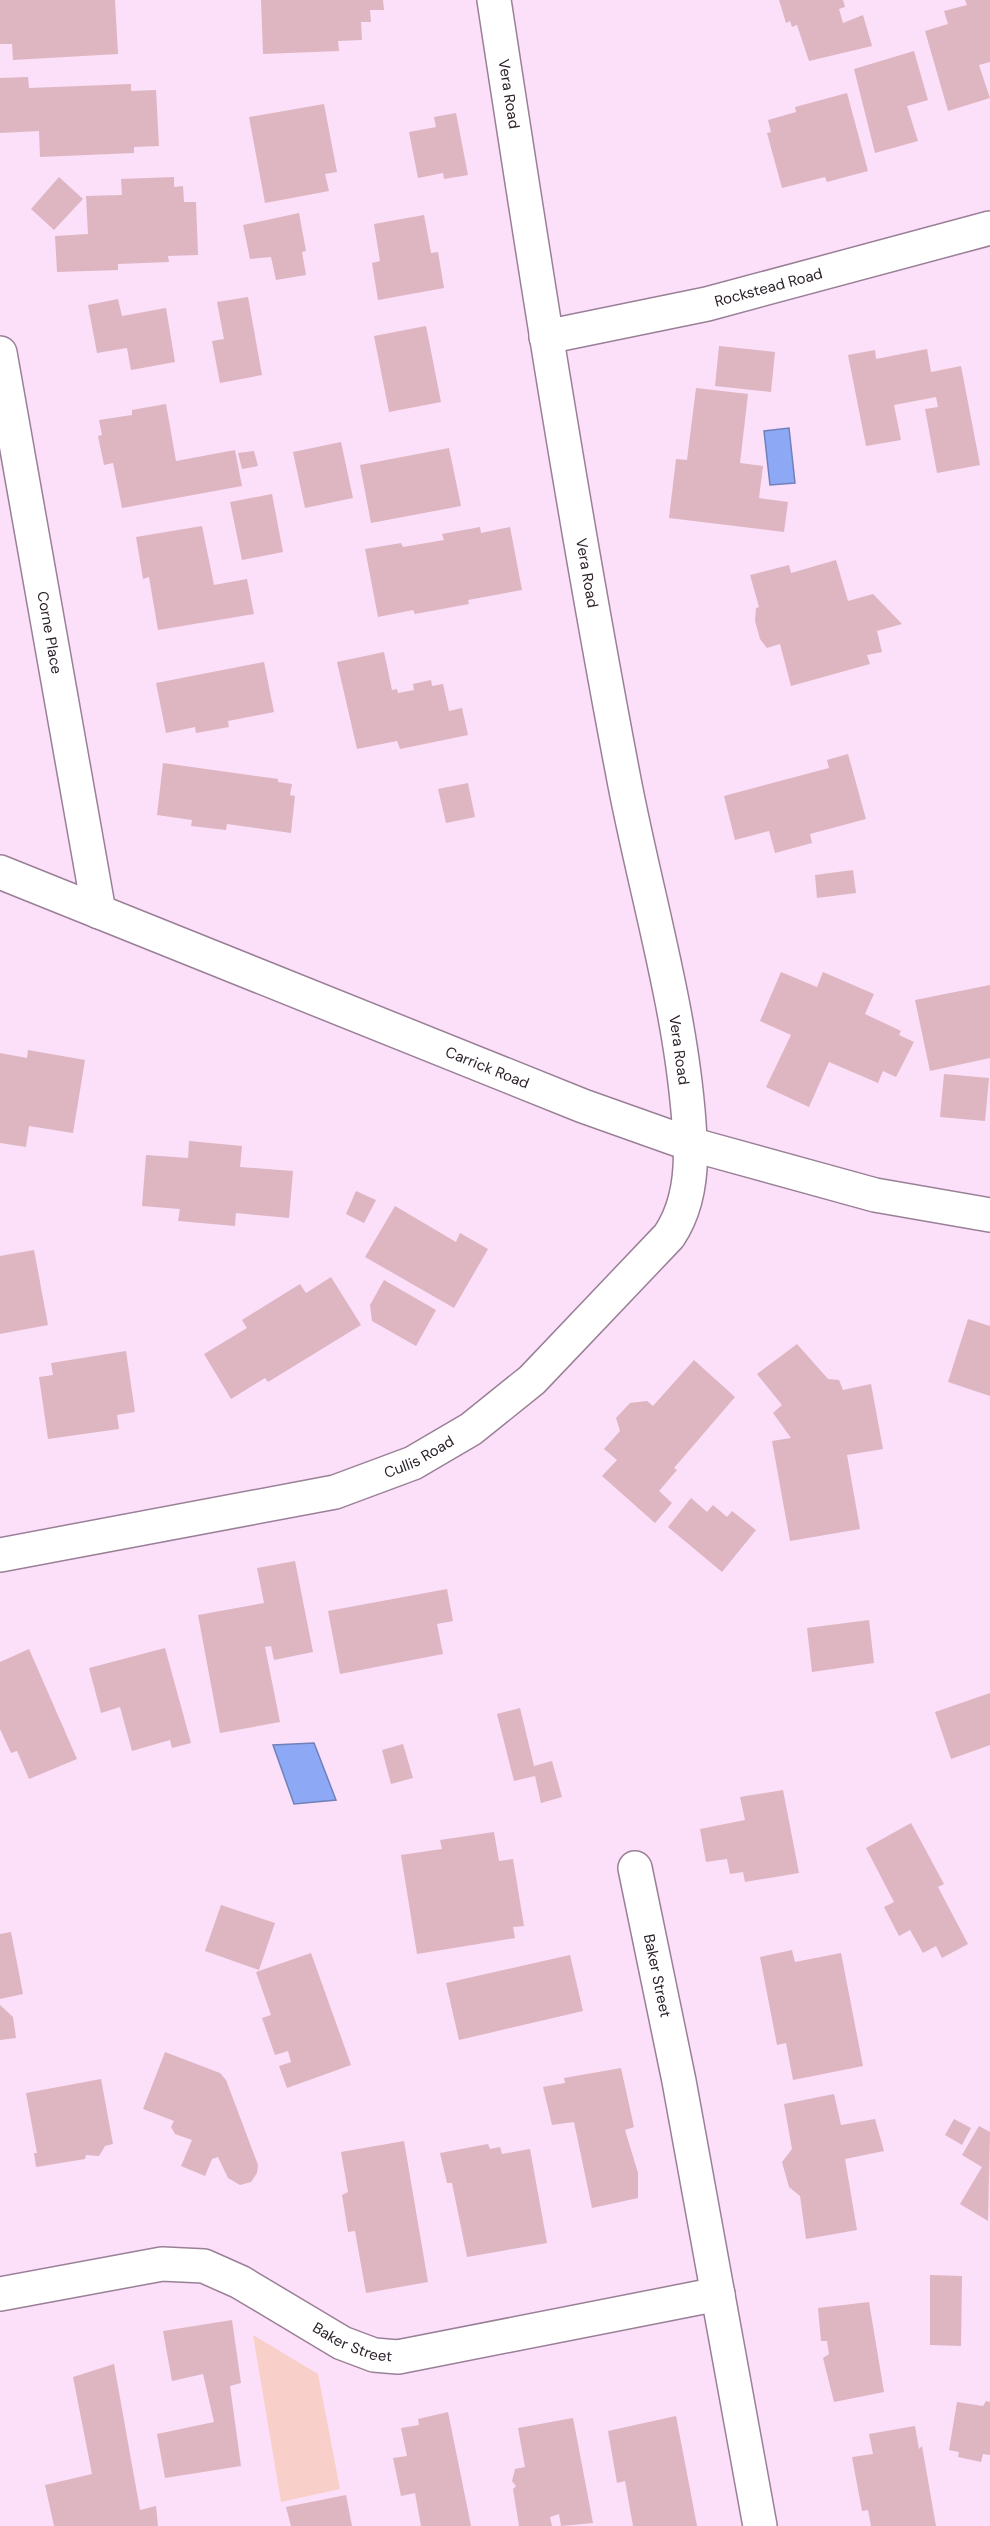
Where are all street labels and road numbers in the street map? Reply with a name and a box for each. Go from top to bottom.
street label: Vera Road [494,58,524,130]
street label: Rockstead Road [712,263,825,312]
street label: Vera Road [571,537,603,609]
street label: Corne Place [32,590,67,676]
street label: Vera Road [664,1014,694,1086]
street label: Carrick Road [442,1042,532,1093]
street label: Cullis Road [381,1431,458,1483]
street label: Baker Street [639,1932,676,2019]
street label: Baker Street [309,2318,393,2366]

